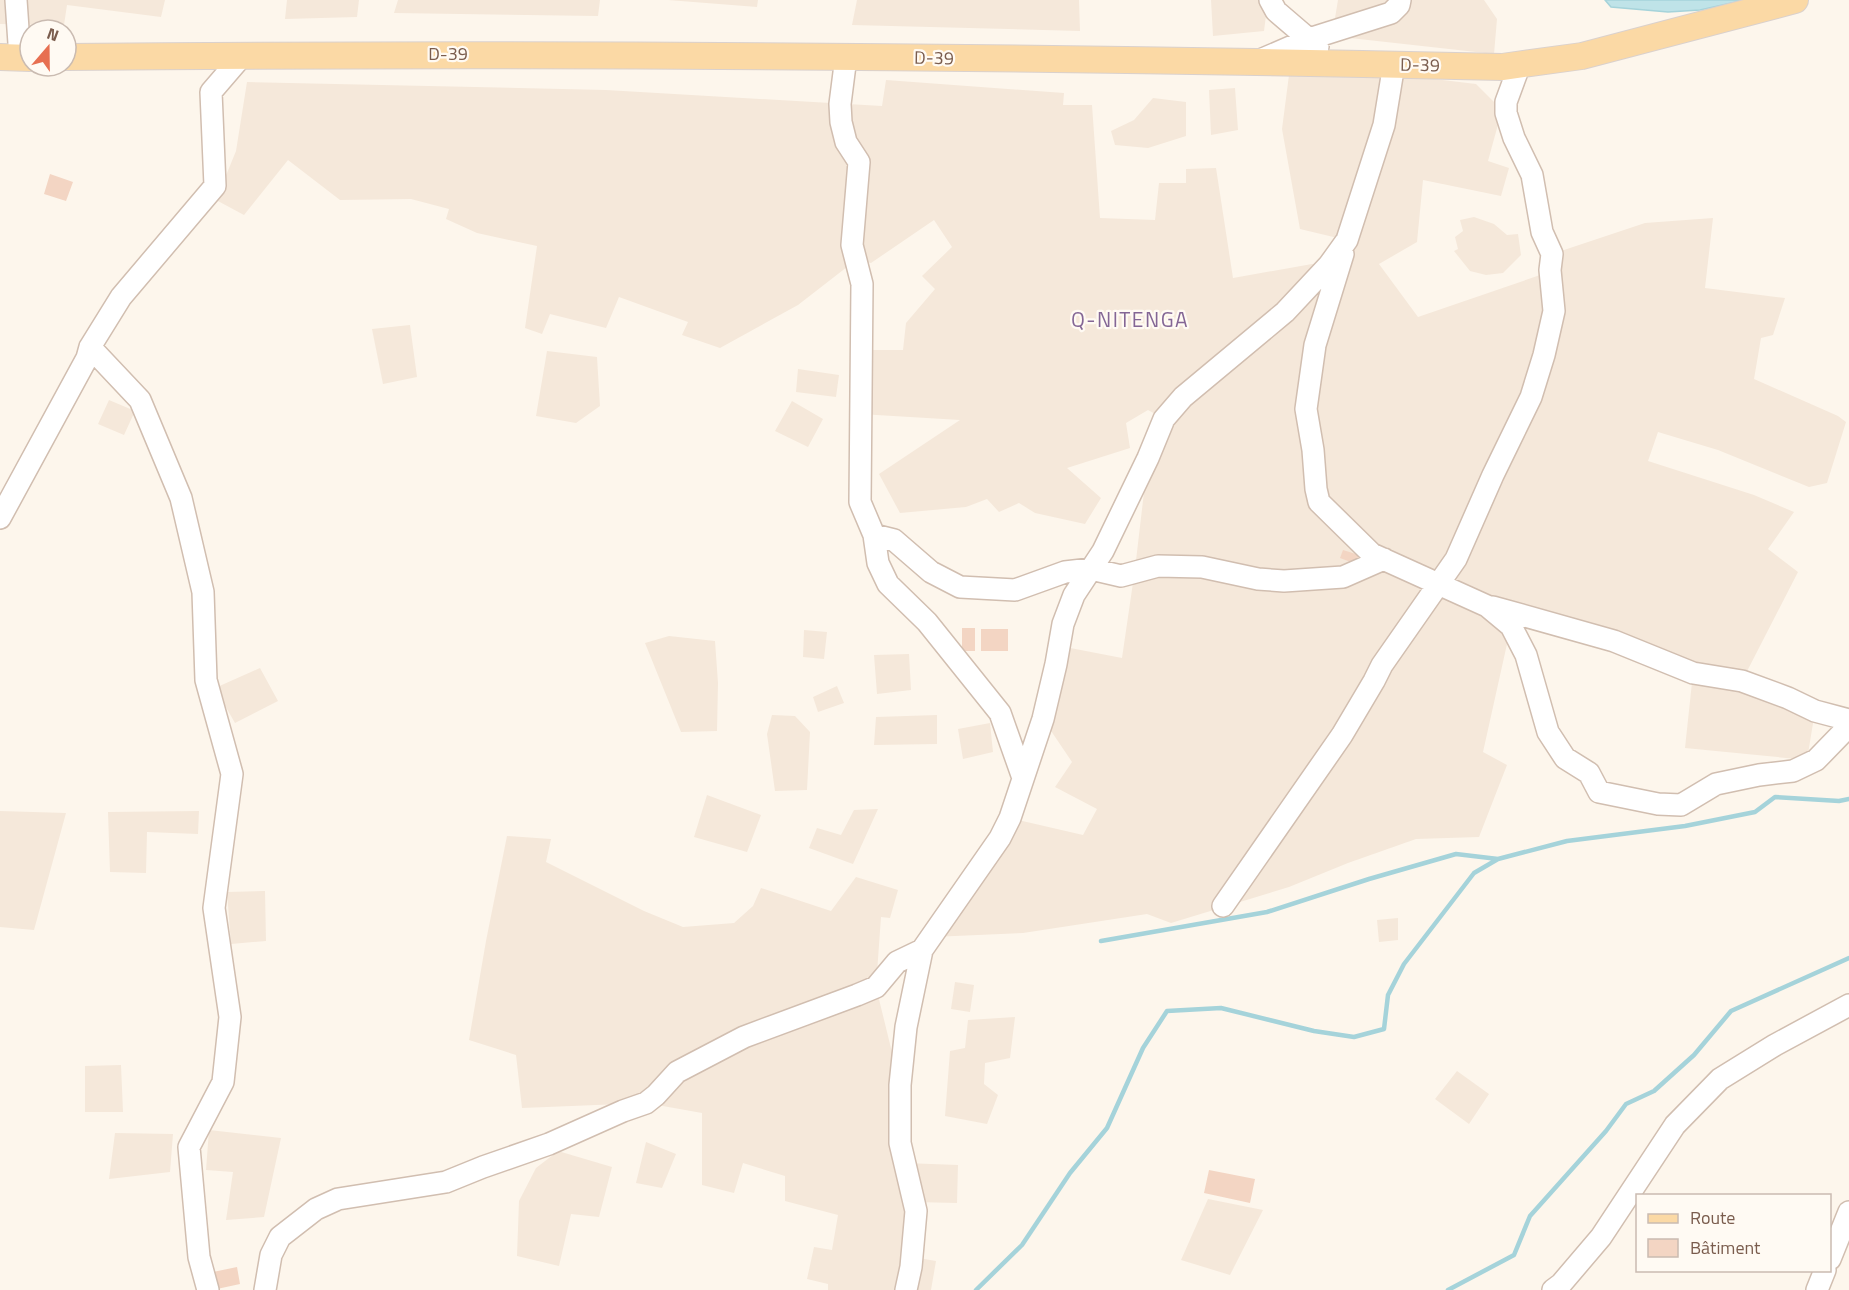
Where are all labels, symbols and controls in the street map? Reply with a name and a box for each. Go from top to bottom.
north arrow [18,18,78,78]
text: N [44,21,62,47]
street label: D-39 [428,40,468,67]
street label: D-39 [914,44,954,71]
street label: D-39 [1400,51,1440,78]
district label: Q-NITENGA [1071,303,1189,335]
legend [1636,1194,1831,1272]
text: Route [1690,1204,1735,1231]
text: Bâtiment [1690,1234,1761,1261]

